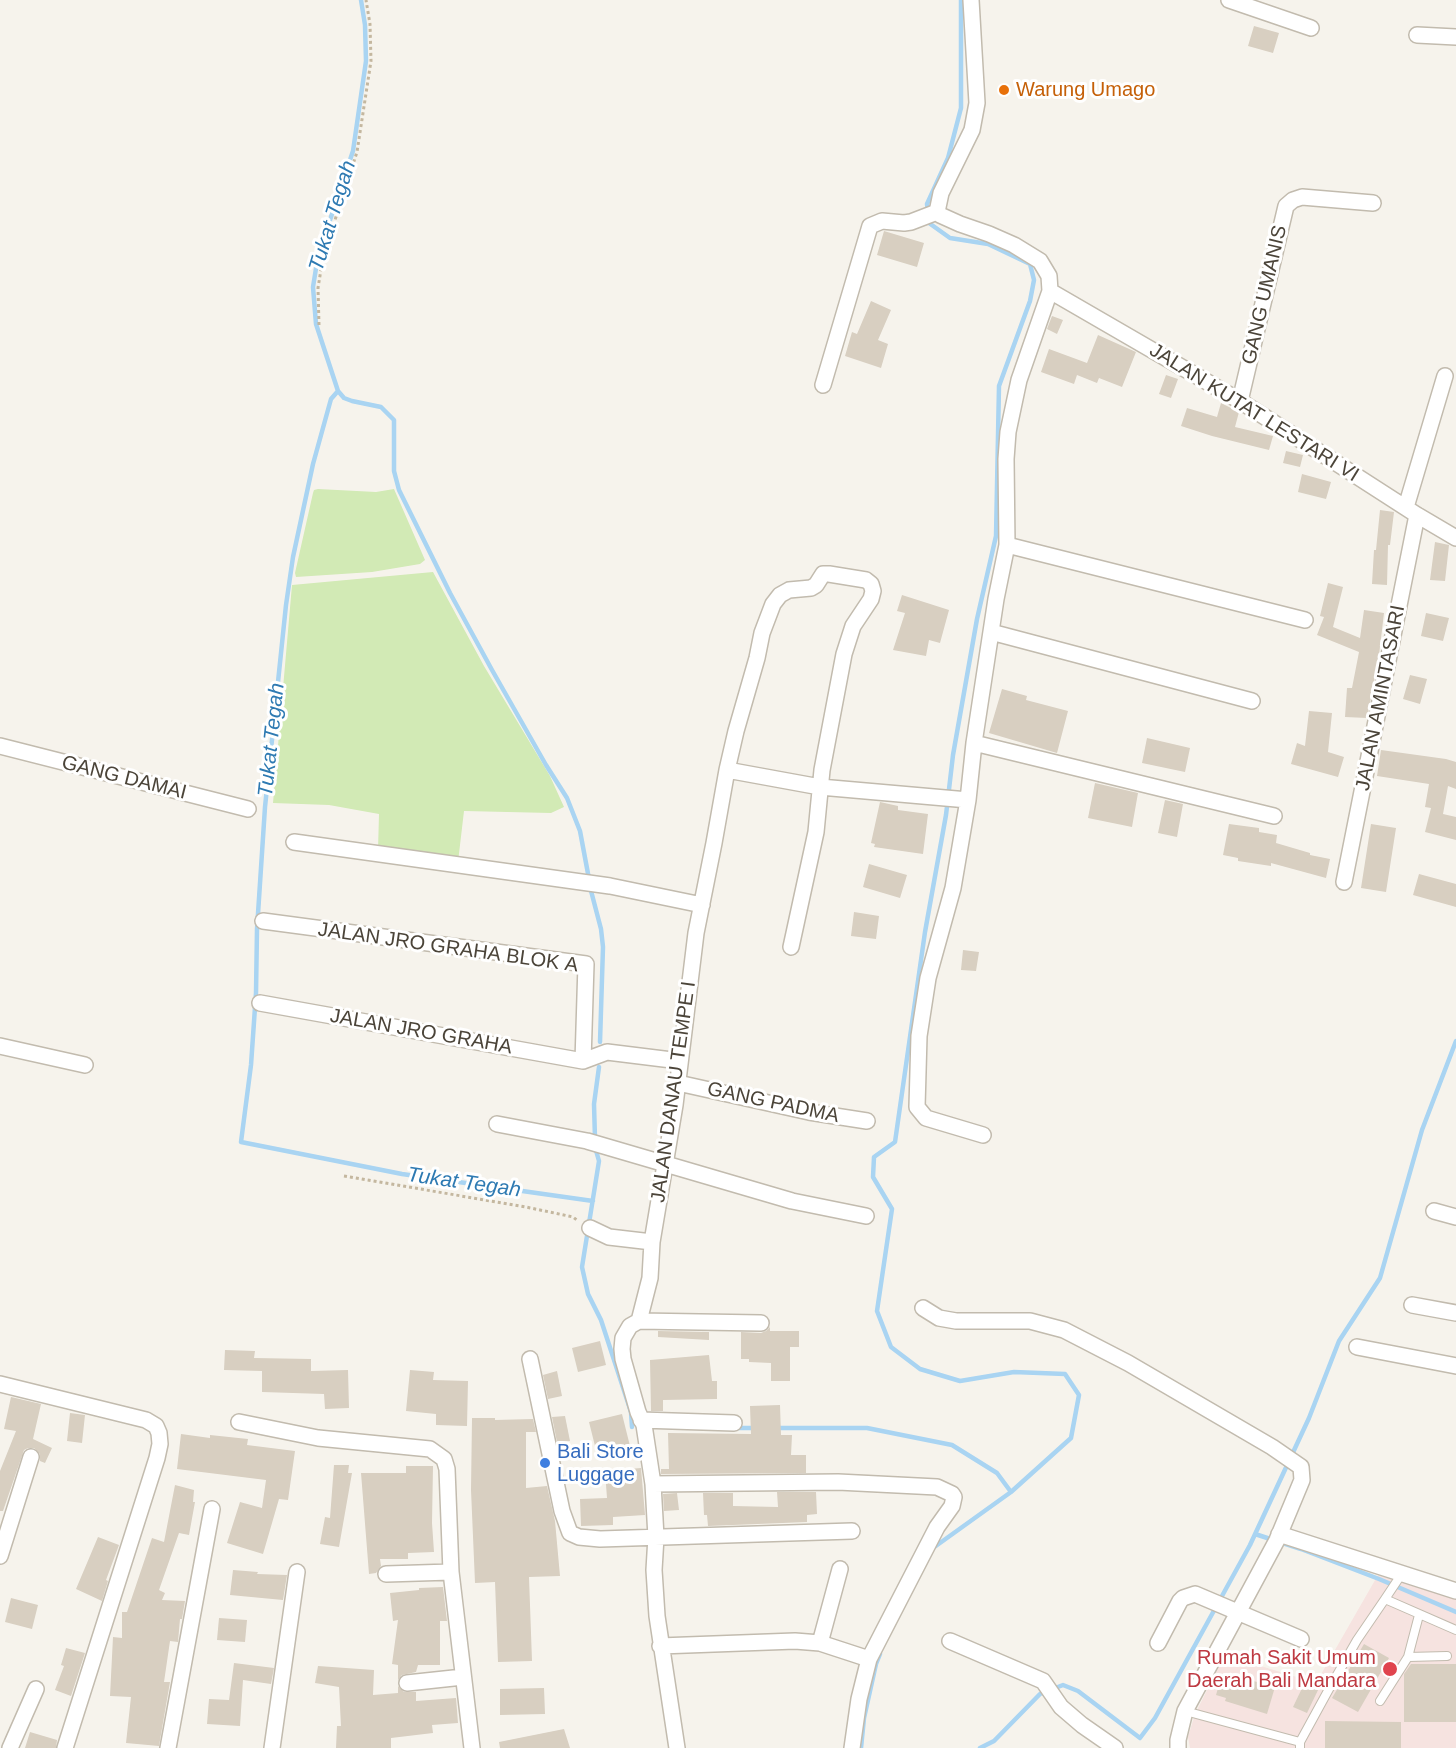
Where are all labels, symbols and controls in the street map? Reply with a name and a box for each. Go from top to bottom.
place label: Warung Umago [1016,78,1155,102]
marker: Warung Umago [997,83,1011,97]
water label: Tukat Tegah [304,158,362,274]
street label: GANG UMANIS [1237,223,1293,367]
street label: JALAN KUTAT LESTARI VI [1145,339,1363,487]
street label: JALAN AMINTASARI [1351,603,1411,793]
water label: Tukat Tegah [253,682,291,798]
street label: GANG DAMAI [59,751,189,805]
street label: JALAN JRO GRAHA BLOK A [316,918,580,978]
street label: JALAN DANAU TEMPE I [647,980,701,1204]
street label: JALAN JRO GRAHA [328,1004,514,1060]
street label: GANG PADMA [705,1077,841,1129]
water label: Tukat Tegah [406,1163,522,1203]
place label: Bali Store Luggage [557,1440,644,1487]
marker: Bali Store Luggage [538,1456,552,1470]
place label: Rumah Sakit Umum Daerah Bali Mandara [1187,1646,1376,1693]
marker: Rumah Sakit Umum Daerah Bali Mandara [1381,1660,1399,1678]

